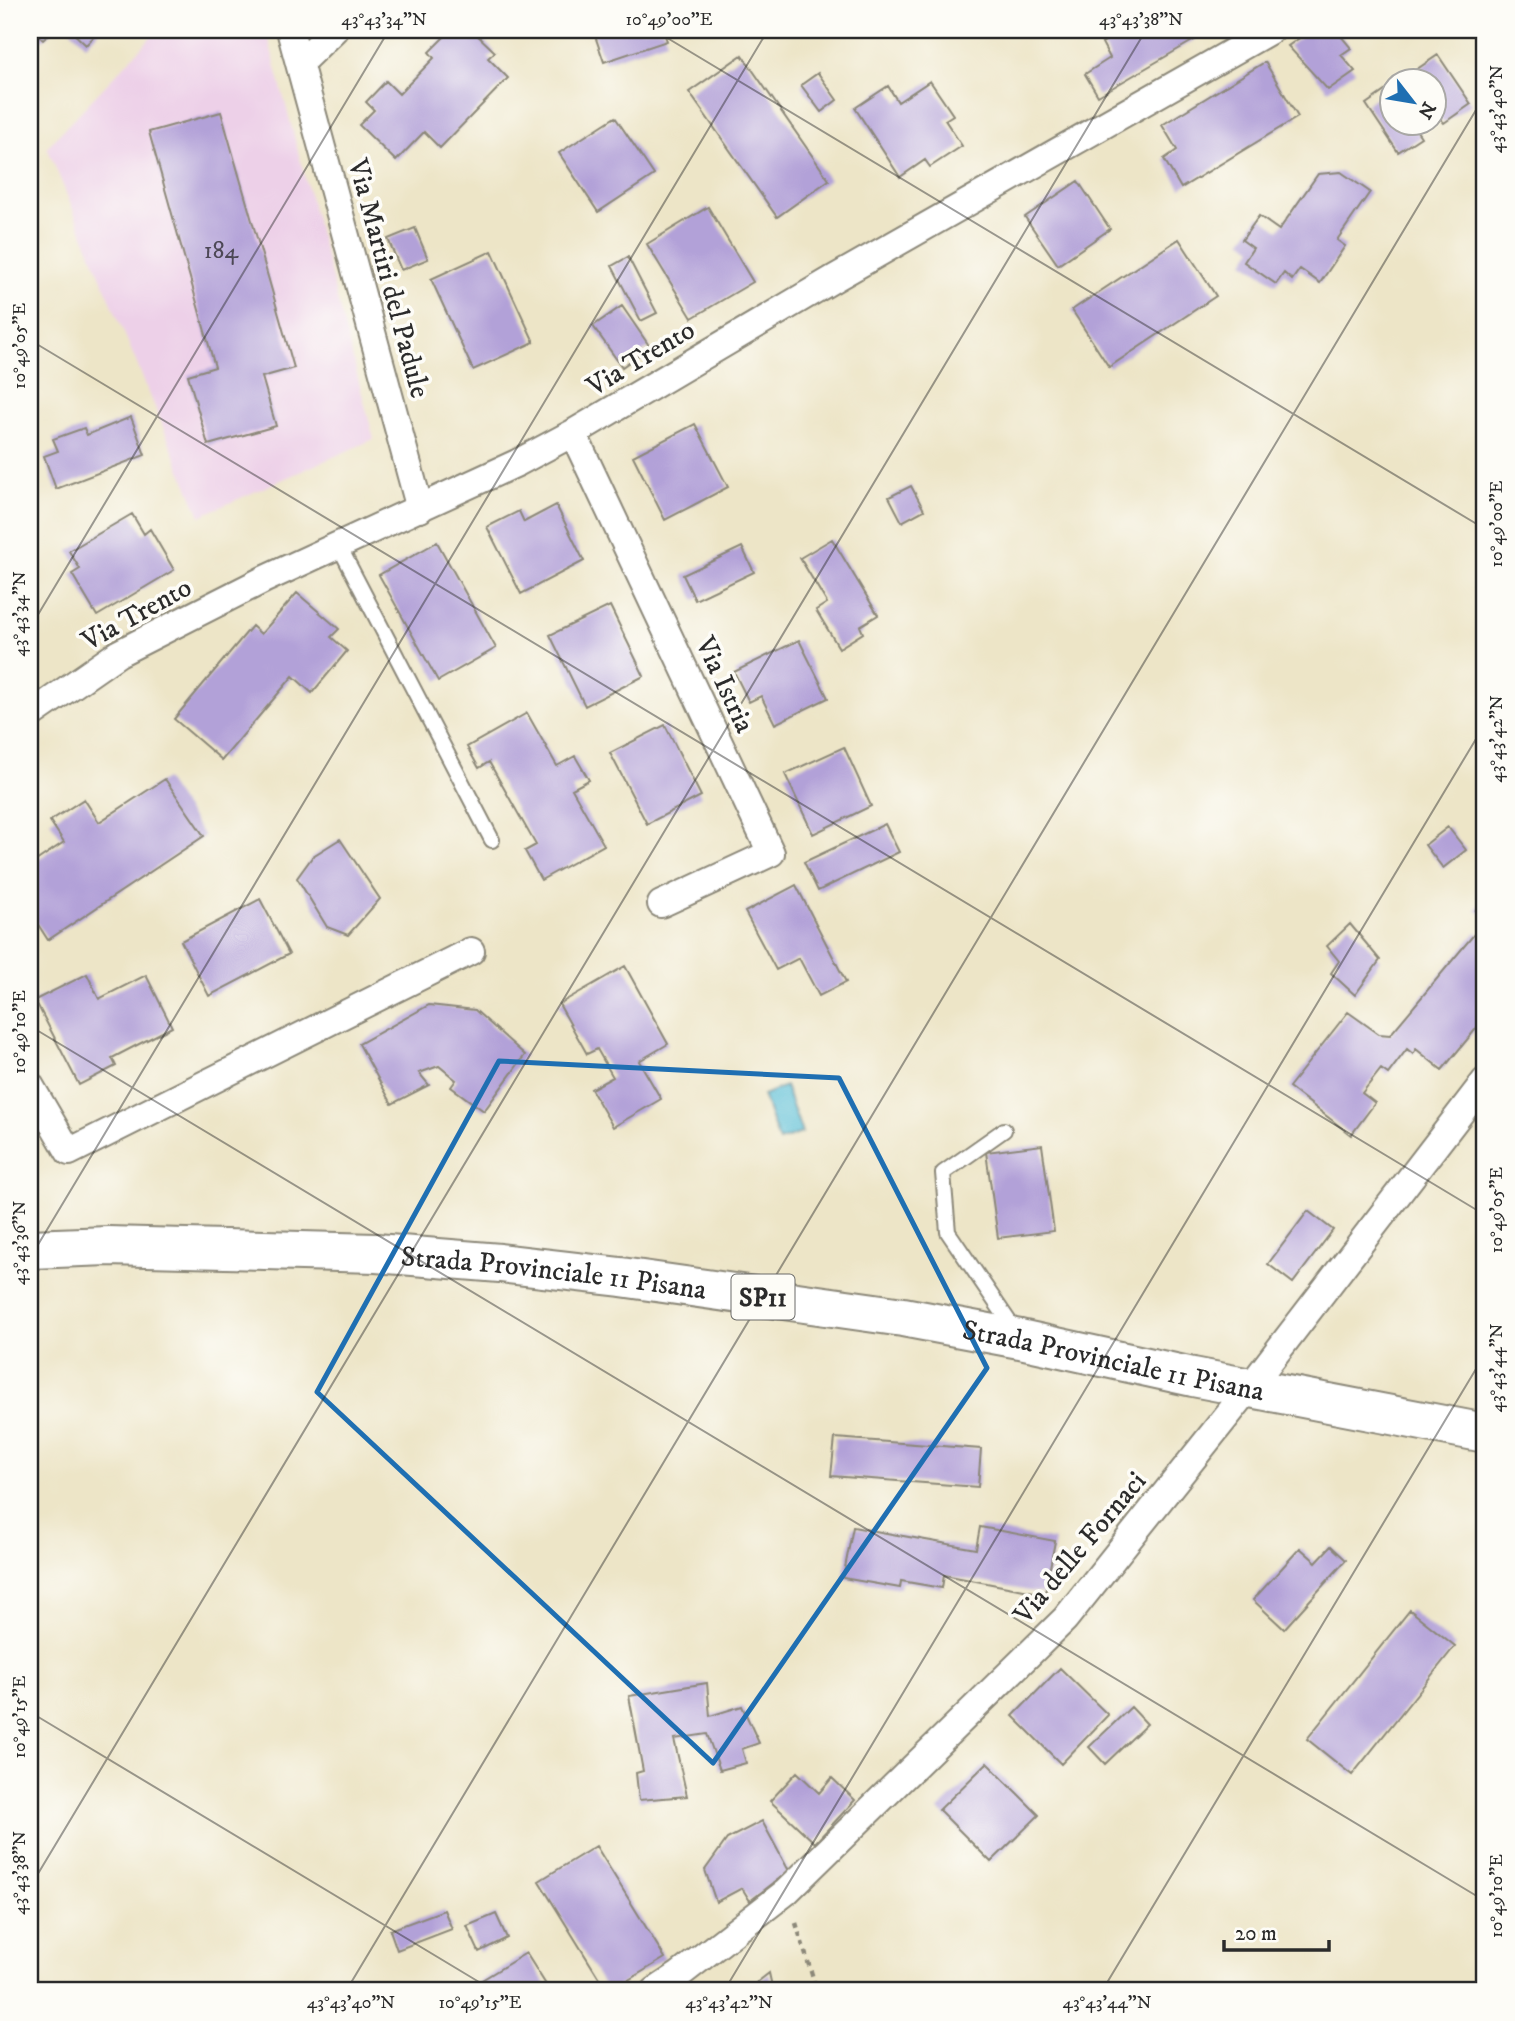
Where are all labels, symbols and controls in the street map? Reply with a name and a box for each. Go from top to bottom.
text: 43°43'34"N [341,9,427,31]
text: 10°49'00"E [626,9,713,31]
text: 43°43'38"N [1099,9,1183,31]
text: 43°43'40"N [1486,65,1508,153]
north arrow [1378,66,1448,136]
text: N [1412,97,1440,123]
street label: Via Martiri del Padule [340,154,437,402]
house number: 184 [204,236,240,266]
text: 10°49'05"E [9,303,31,389]
street label: Via Trento [579,312,701,405]
text: 10°49'00"E [1486,480,1508,568]
street label: Via Trento [75,570,198,659]
text: 43°43'34"N [9,571,31,657]
street label: Via Istria [687,630,762,738]
text: 43°43'42"N [1486,695,1508,783]
text: 10°49'10"E [9,990,31,1074]
text: 10°49'05"E [1486,1167,1508,1253]
text: 43°43'36"N [9,1201,31,1285]
street label: Strada Provinciale 11 Pisana [400,1239,709,1308]
road number: SP11 [732,1274,794,1320]
street label: Strada Provinciale 11 Pisana [960,1313,1267,1409]
text: 43°43'44"N [1486,1323,1508,1412]
street label: Via delle Fornaci [1006,1465,1154,1632]
text: 10°49'15"E [9,1675,31,1759]
text: 43°43'38"N [9,1831,31,1915]
text: 10°49'10"E [1486,1854,1508,1938]
scale bar [1224,1909,1330,1953]
text: 20 m [1235,1921,1277,1947]
text: 43°43'40"N [307,1992,395,2014]
text: 10°49'15"E [438,1992,522,2014]
text: 43°43'42"N [685,1992,773,2014]
text: 43°43'44"N [1063,1992,1152,2014]

